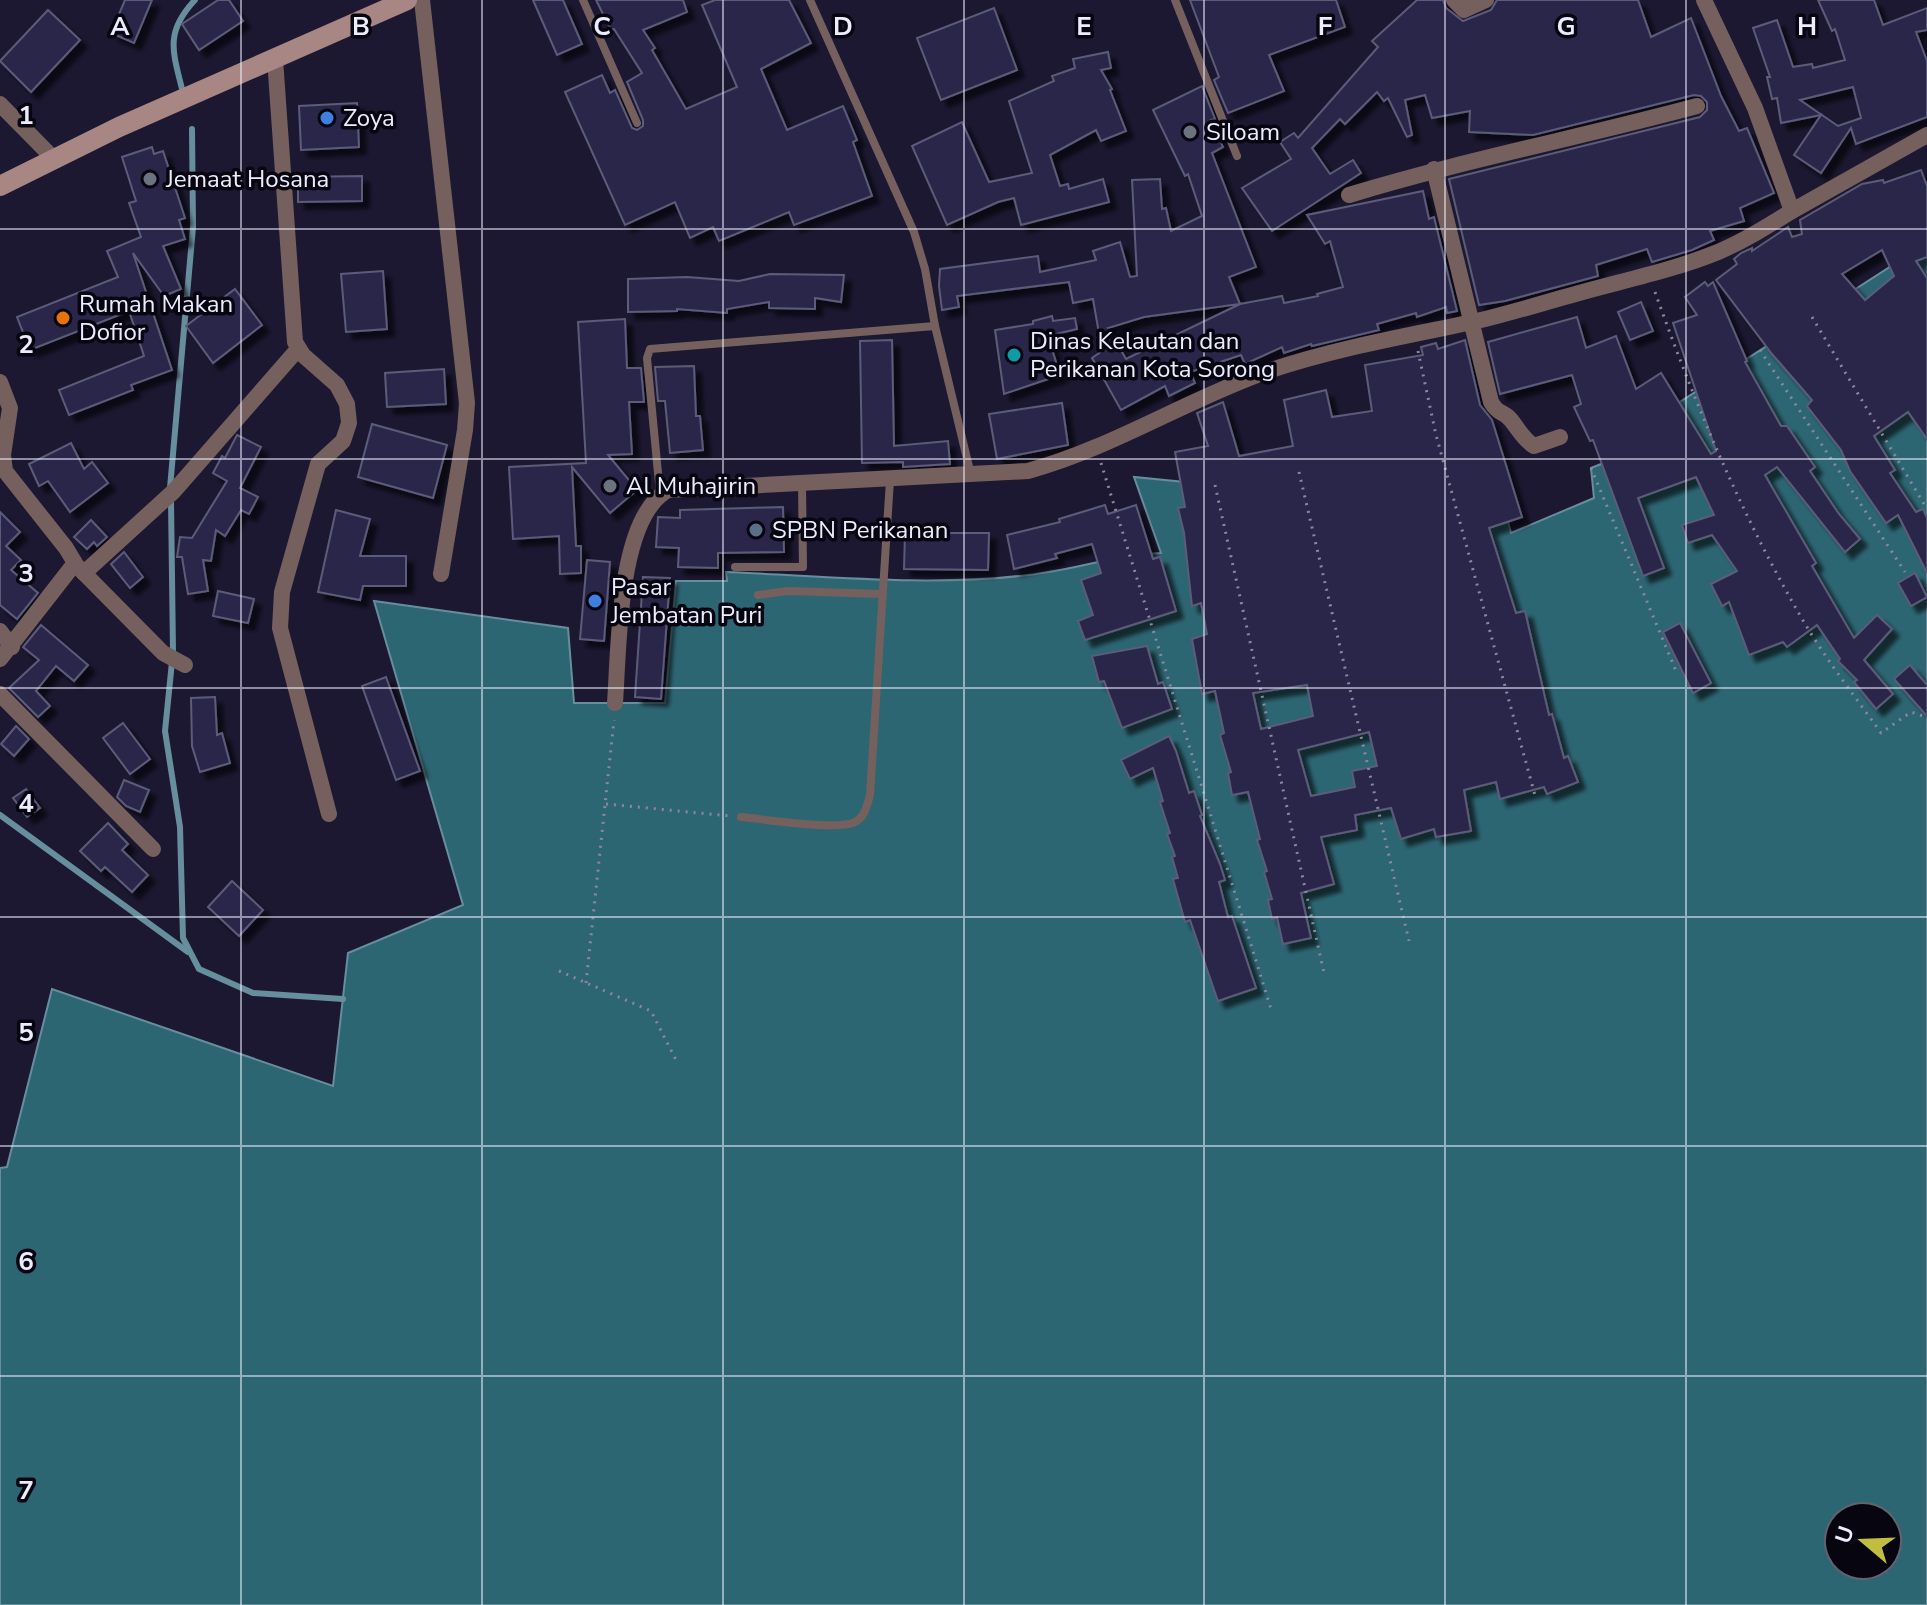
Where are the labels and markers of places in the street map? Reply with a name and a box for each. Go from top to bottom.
place label: Zoya [343,102,395,134]
marker: Zoya [318,109,336,127]
place label: Siloam [1206,116,1280,148]
marker: Siloam [1181,123,1199,141]
place label: Jemaat Hosana [165,163,329,195]
marker: Jemaat Hosana [141,170,159,188]
place label: Rumah Makan Dofior [79,288,233,348]
marker: Rumah Makan Dofior [54,309,72,327]
place label: Dinas Kelautan dan Perikanan Kota Sorong [1030,325,1275,385]
marker: Dinas Kelautan dan Perikanan Kota Sorong [1005,346,1023,364]
place label: Al Muhajirin [626,470,756,502]
marker: Al Muhajirin [601,477,619,495]
place label: SPBN Perikanan [772,514,948,546]
marker: SPBN Perikanan [747,521,765,539]
place label: Pasar Jembatan Puri [610,571,762,631]
marker: Pasar Jembatan Puri [586,592,604,610]

